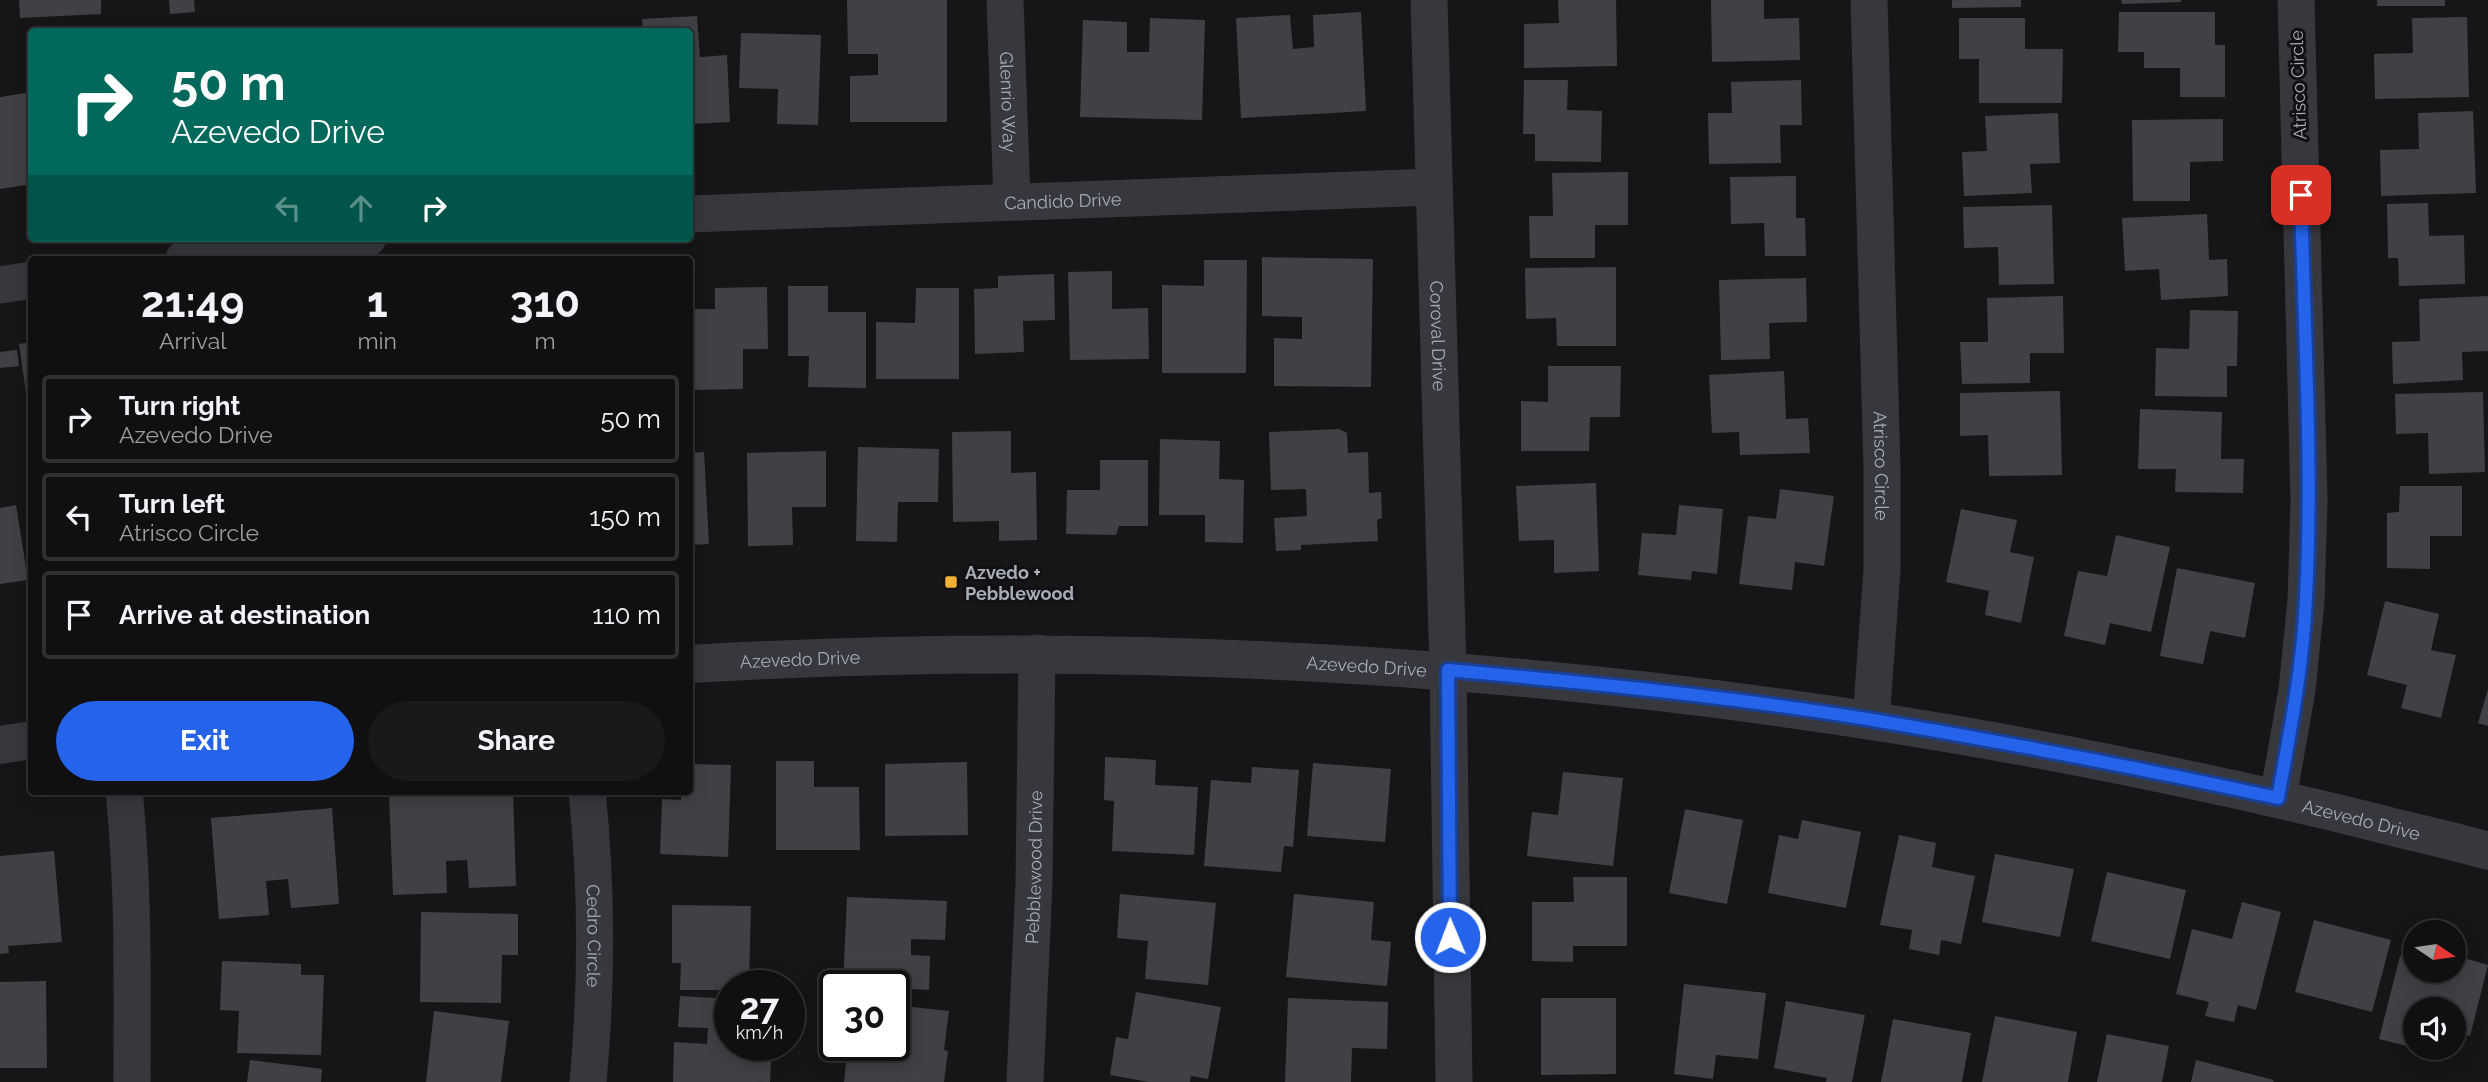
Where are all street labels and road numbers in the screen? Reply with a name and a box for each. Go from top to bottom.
street label: Atrisco Circle [2286,29,2310,140]
street label: Glenrio Way [996,51,1021,153]
street label: Candido Drive [1004,188,1122,213]
street label: Coroval Drive [1426,280,1451,392]
street label: Atrisco Circle [1870,411,1893,521]
street label: Azevedo Drive [739,646,861,672]
street label: Azevedo Drive [1306,652,1428,680]
street label: Pebblewood Drive [1021,790,1046,944]
street label: Azevedo Drive [2300,795,2423,844]
street label: Cedro Circle [583,884,605,988]

